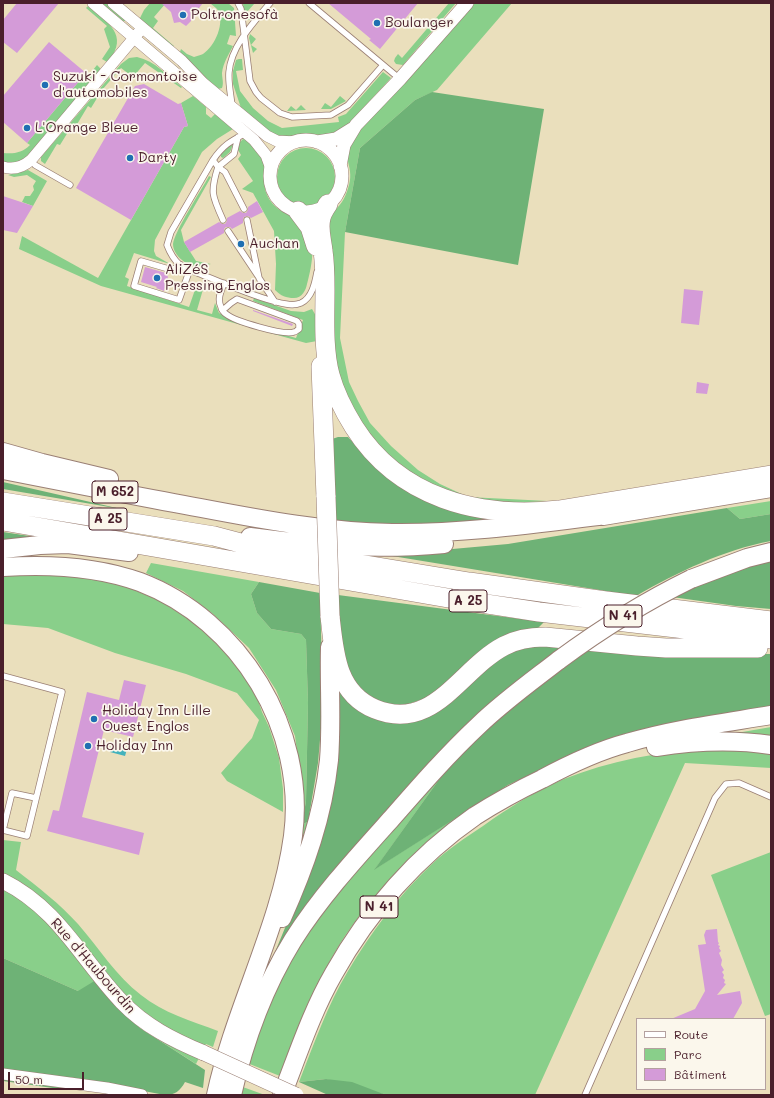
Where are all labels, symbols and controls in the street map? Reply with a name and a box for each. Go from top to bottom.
place label: Poltronesofà [191,7,279,23]
marker: Poltronesofà [178,10,188,20]
place label: Boulanger [385,15,453,31]
marker: Boulanger [372,18,382,28]
place label: Suzuki - Cormontoise d'automobiles [53,69,197,102]
marker: Suzuki - Cormontoise d'automobiles [40,80,50,90]
place label: L'Orange Bleue [35,120,139,136]
marker: L'Orange Bleue [22,123,32,133]
place label: Darty [138,150,177,166]
marker: Darty [125,153,135,163]
place label: Auchan [249,236,299,252]
marker: Auchan [236,239,246,249]
place label: AliZéS Pressing Englos [165,262,270,294]
marker: AliZéS Pressing Englos [152,273,162,283]
road number: M 652 [92,481,138,503]
road number: A 25 [89,508,127,530]
road number: A 25 [449,590,487,612]
road number: N 41 [604,605,642,627]
place label: Holiday Inn Lille Ouest Englos [102,703,211,736]
marker: Holiday Inn Lille Ouest Englos [89,714,99,724]
place label: Holiday Inn [96,738,173,754]
marker: Holiday Inn [83,741,93,751]
road number: N 41 [360,896,398,918]
street label: Rue d'Haubourdin [47,915,139,1017]
legend [636,1018,766,1090]
text: Route [674,1026,708,1042]
text: Parc [674,1046,702,1062]
scale bar [10,1064,86,1090]
text: Bâtiment [674,1066,727,1082]
text: 50 m [15,1071,43,1087]

